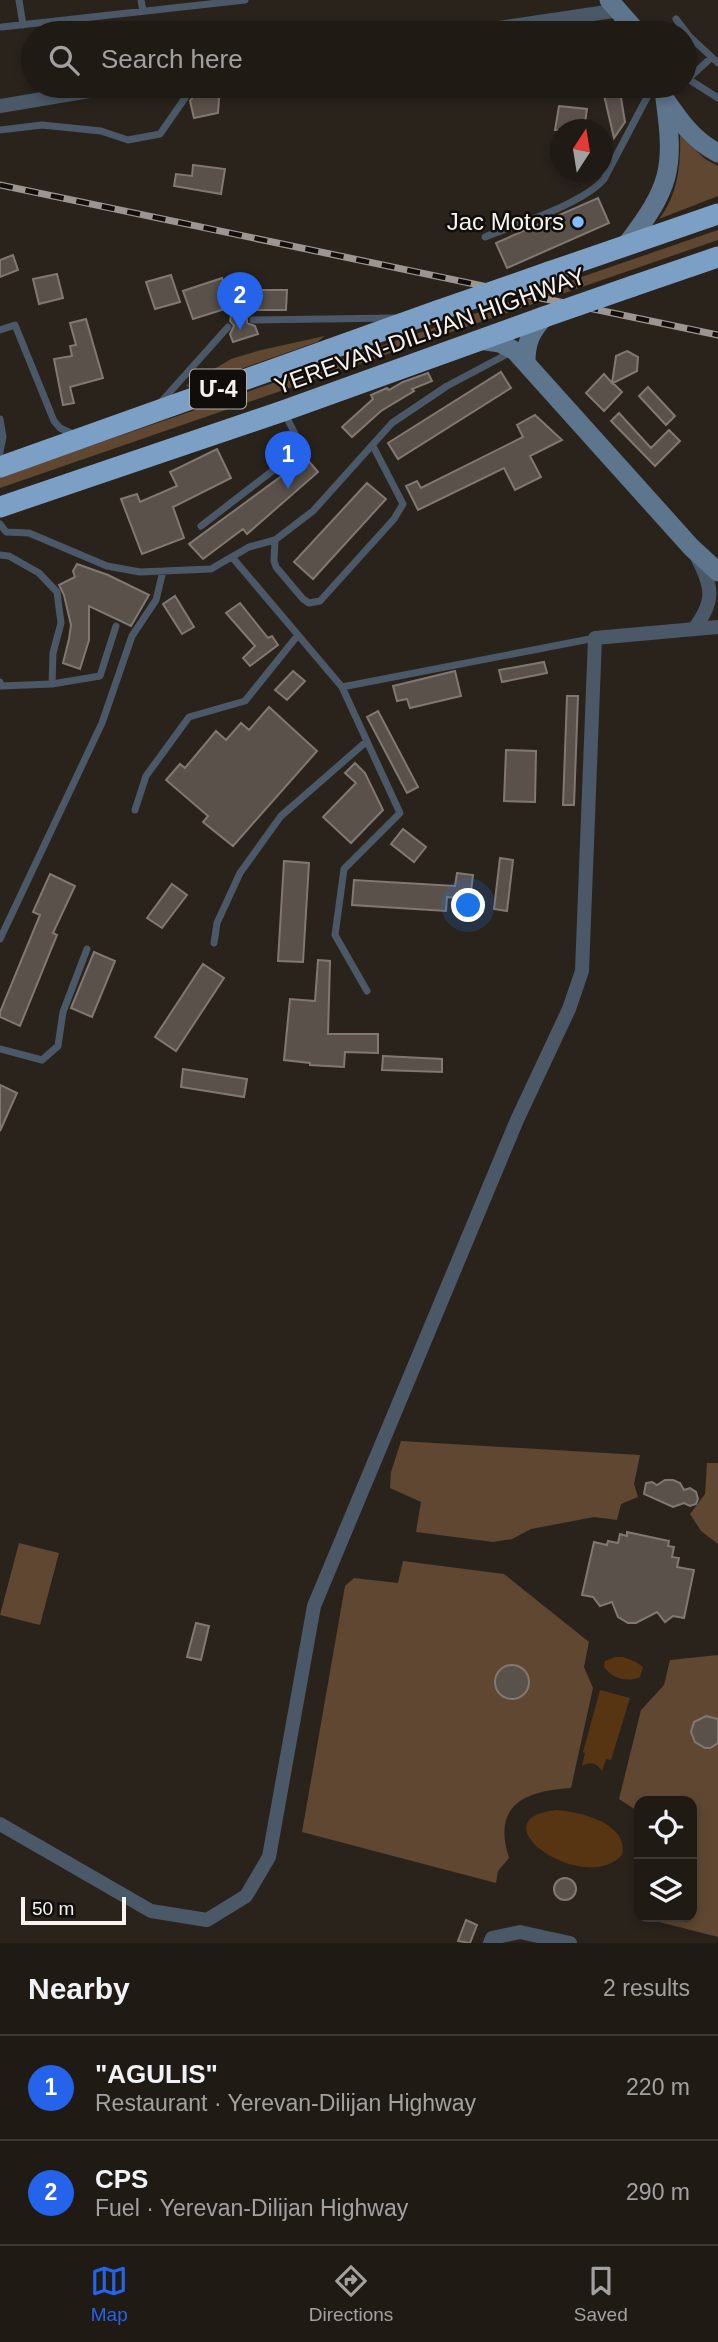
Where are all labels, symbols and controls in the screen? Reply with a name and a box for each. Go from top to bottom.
search box [21,21,697,98]
icon: search [45,41,83,79]
text: Search here [101,44,243,74]
north arrow [550,119,613,182]
place label: Jac Motors [447,208,564,235]
marker: Jac Motors [570,214,586,230]
street label: YEREVAN-DILIJAN HIGHWAY [271,262,589,399]
pin: 2 [217,272,263,330]
road number: Մ-4 [190,370,246,408]
pin: 1 [265,431,311,489]
your location [451,888,485,922]
map controls [634,1796,697,1922]
button: locate [634,1796,697,1859]
button: layers [634,1859,697,1922]
scale bar [21,1894,126,1926]
text: 50 m [32,1898,74,1919]
text: Nearby [28,1972,130,2005]
text: 2 results [603,1975,690,2001]
text: "AGULIS" [95,2059,218,2089]
text: 1 [45,2074,57,2100]
text: 220 m [626,2074,690,2100]
text: Restaurant · Yerevan-Dilijan Highway [95,2090,476,2116]
text: CPS [95,2164,148,2194]
text: 2 [45,2179,57,2205]
text: 290 m [626,2179,690,2205]
text: Fuel · Yerevan-Dilijan Highway [95,2195,408,2221]
tab: Map [90,2262,128,2326]
tab: Directions [309,2262,393,2326]
tab: Saved [574,2262,628,2326]

